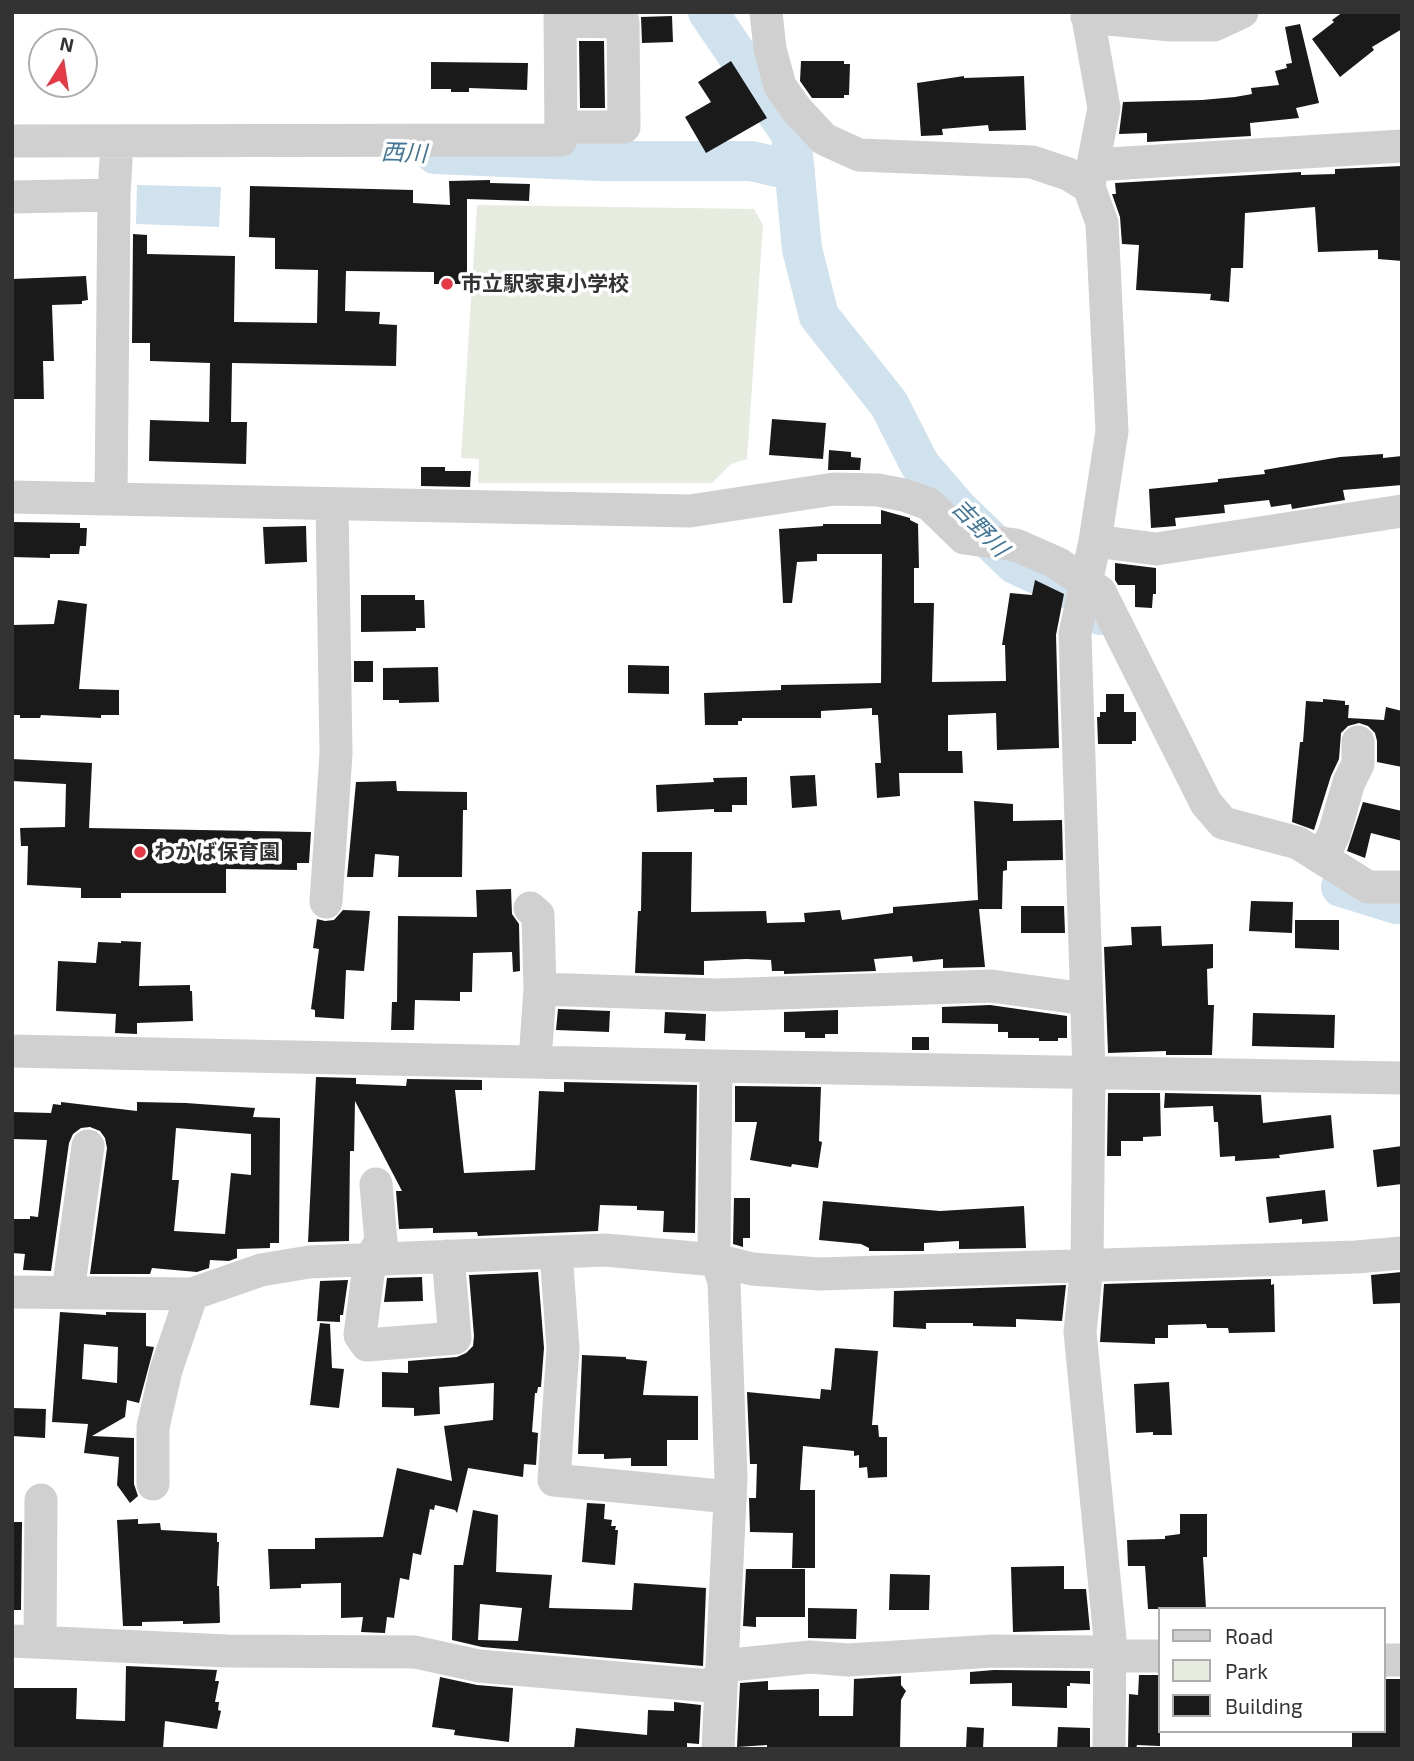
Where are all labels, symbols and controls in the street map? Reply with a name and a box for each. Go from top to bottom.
north arrow [28,28,98,98]
text: N [58,31,76,57]
water label: 西川 [381,138,427,168]
place label: 市立駅家東小学校 [461,271,629,297]
marker: 市立駅家東小学校 [439,276,455,292]
water label: 吉野川 [946,494,1014,562]
place label: わかば保育園 [154,839,280,865]
marker: わかば保育園 [132,844,148,860]
legend [1158,1607,1386,1733]
text: Road [1225,1623,1273,1648]
text: Park [1225,1658,1268,1683]
text: Building [1225,1693,1303,1718]

